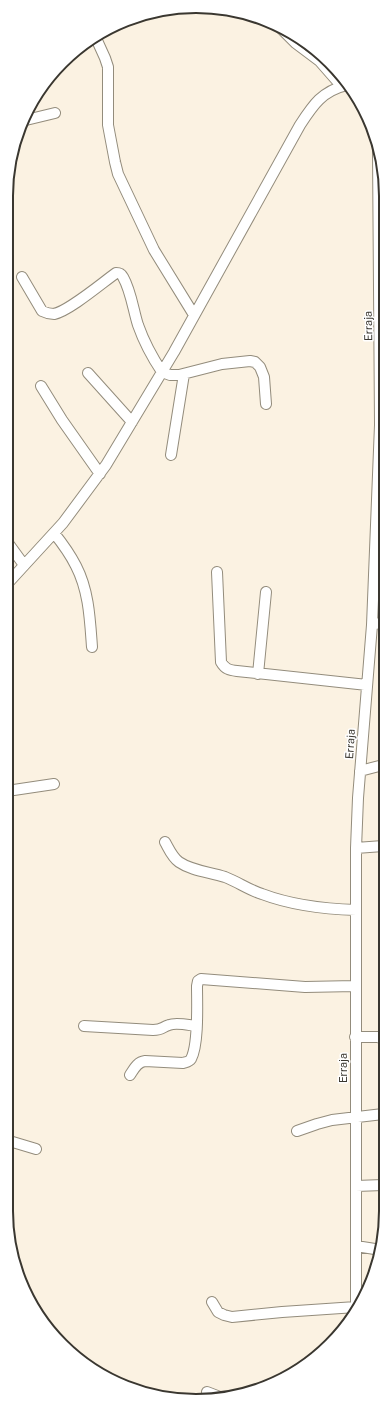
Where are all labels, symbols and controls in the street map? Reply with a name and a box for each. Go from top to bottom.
street label: Erraja [362,311,374,341]
street label: Erraja [343,729,357,759]
street label: Erraja [337,1053,349,1083]

